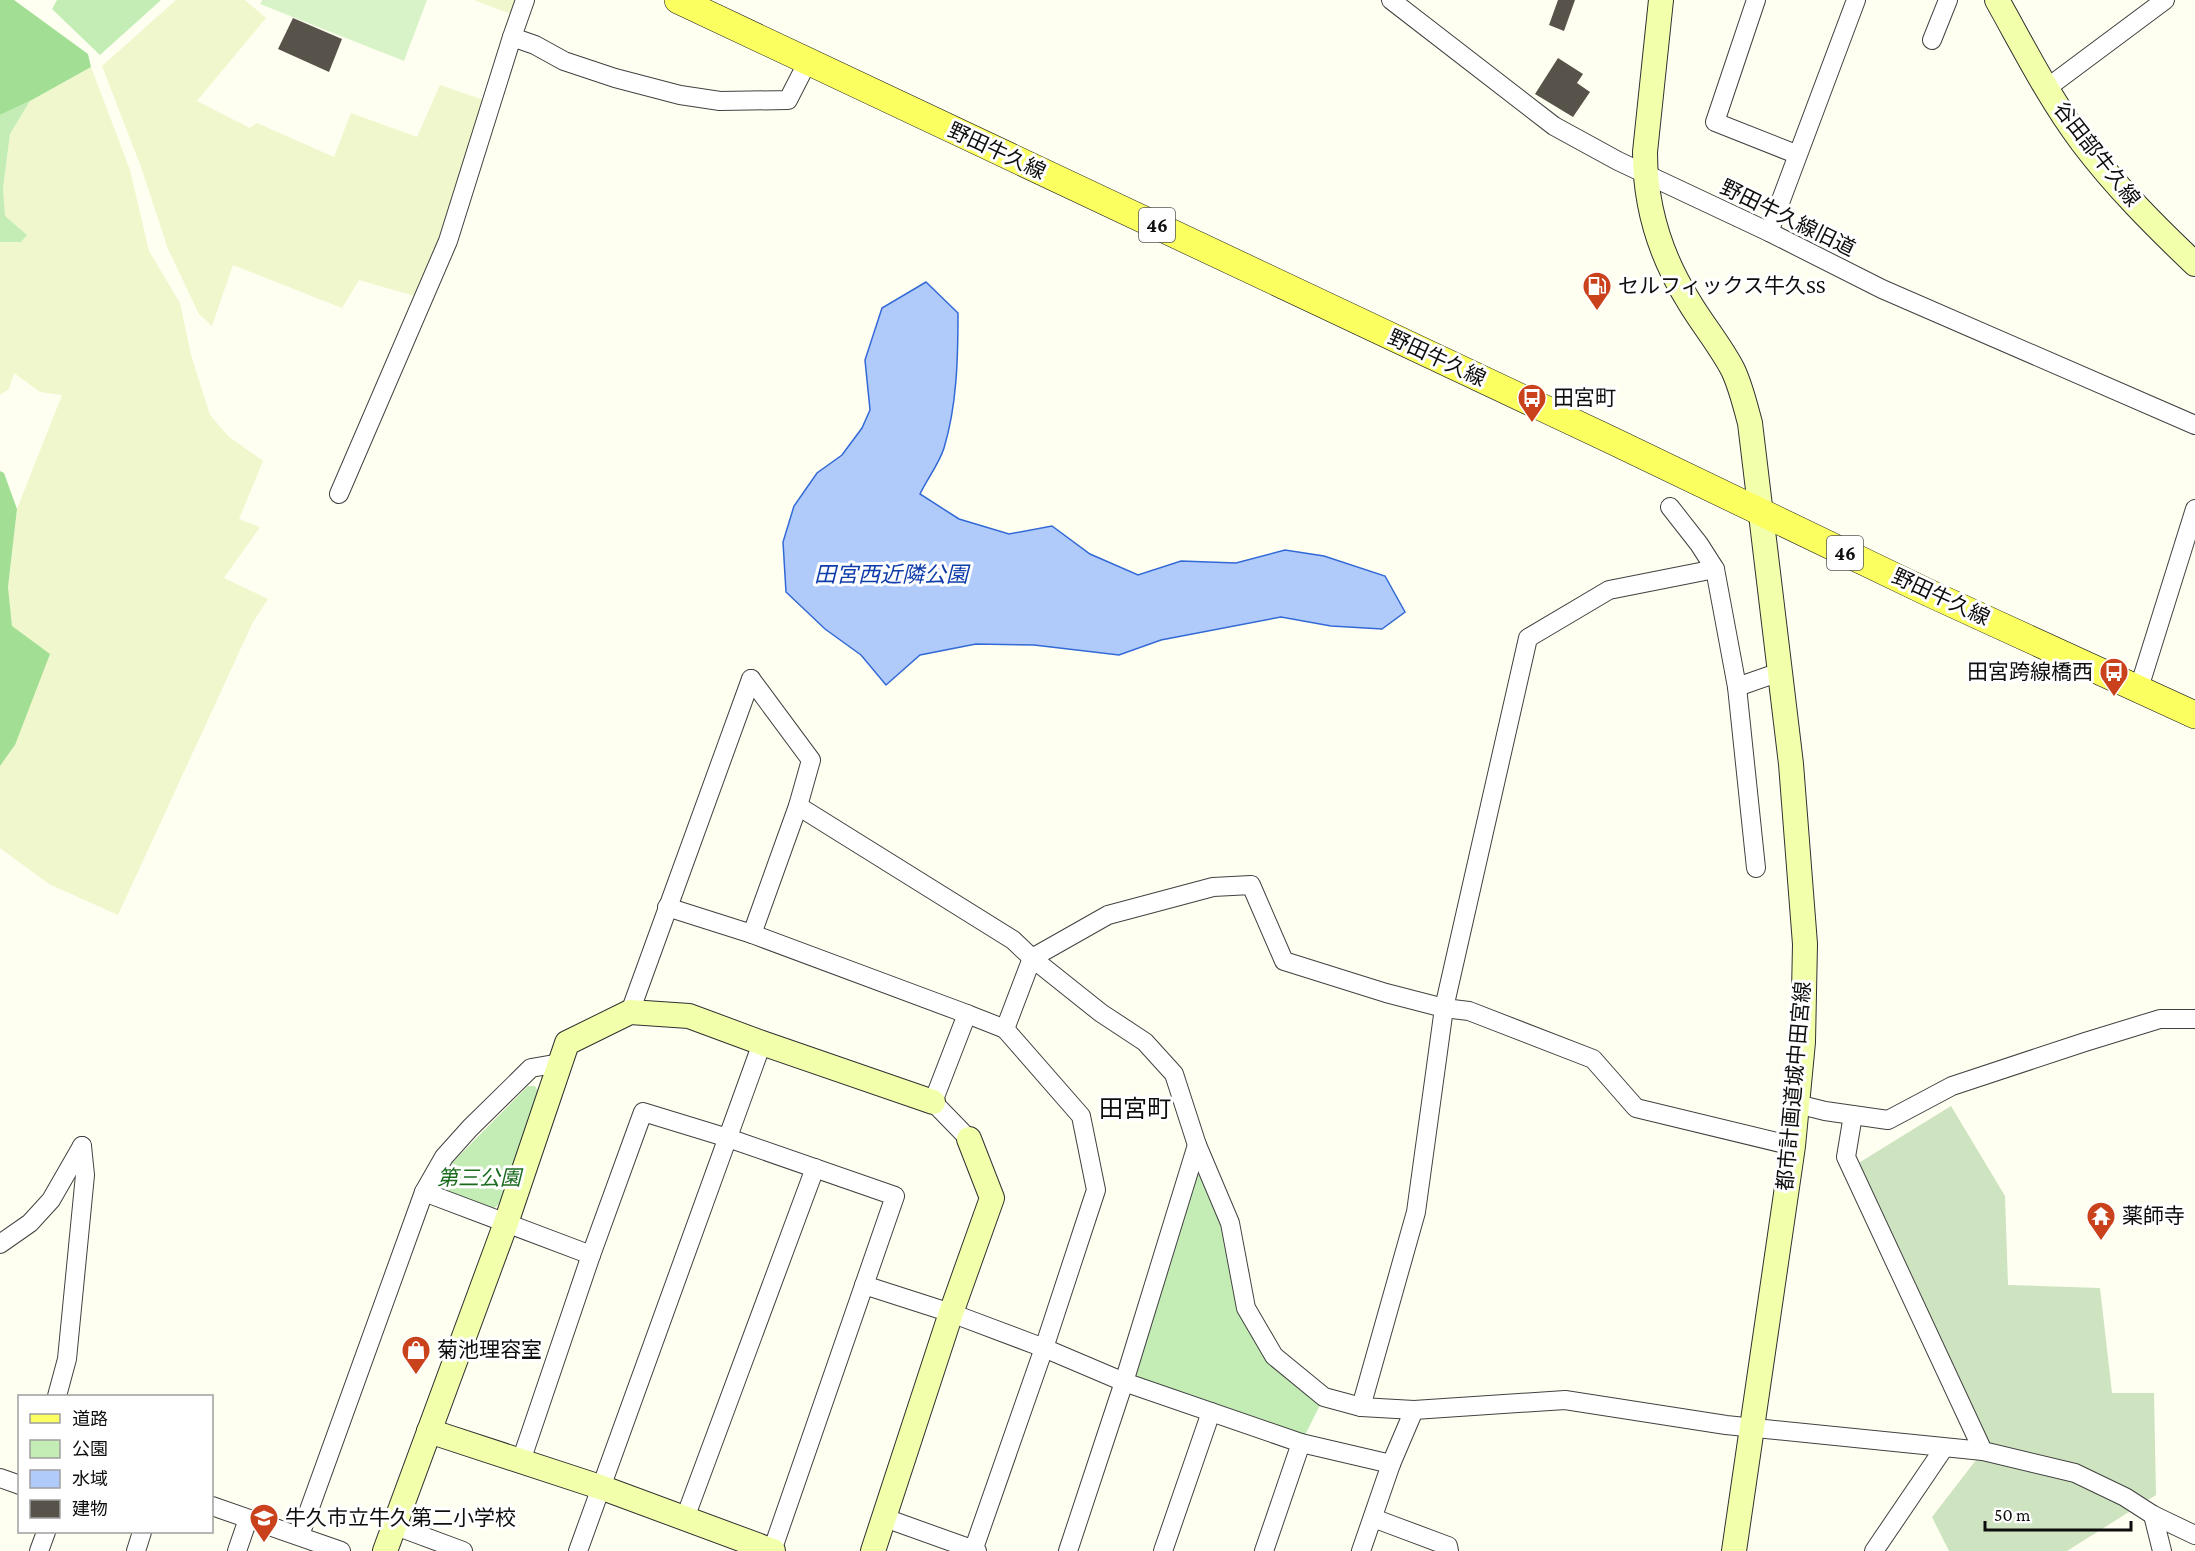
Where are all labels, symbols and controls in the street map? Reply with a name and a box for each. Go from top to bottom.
street label: 谷田部牛久線 [2049,97,2145,211]
street label: 野田牛久線 [944,118,1050,184]
street label: 野田牛久線旧道 [1717,175,1859,261]
road number: 46 [1139,208,1175,242]
fuel station icon: セルフィックス牛久SS [1581,270,1613,312]
place label: セルフィックス牛久SS [1618,274,1826,298]
street label: 野田牛久線 [1384,325,1490,391]
bus stop icon: 田宮町 [1516,382,1548,424]
place label: 田宮町 [1553,386,1616,410]
road number: 46 [1827,536,1863,570]
water label: 田宮西近隣公園 [814,562,971,587]
street label: 野田牛久線 [1888,564,1994,630]
bus stop icon: 田宮跨線橋西 [2098,656,2130,698]
place label: 田宮跨線橋西 [1967,660,2093,684]
street label: 都市計画道城中田宮線 [1773,980,1815,1192]
district label: 田宮町 [1099,1095,1171,1122]
park label: 第三公園 [437,1166,524,1190]
temple icon: 薬師寺 [2085,1200,2117,1242]
place label: 薬師寺 [2122,1204,2185,1228]
shop icon: 菊池理容室 [400,1334,432,1376]
place label: 菊池理容室 [437,1338,542,1362]
legend [18,1395,213,1533]
text: 道路 [72,1409,108,1429]
text: 公園 [72,1439,108,1459]
text: 水域 [72,1469,108,1489]
scale bar [1985,1494,2130,1532]
text: 建物 [72,1499,108,1519]
school or university icon: 牛久市立牛久第二小学校 [248,1502,280,1544]
text: 50 m [1994,1505,2031,1525]
place label: 牛久市立牛久第二小学校 [285,1506,516,1530]

